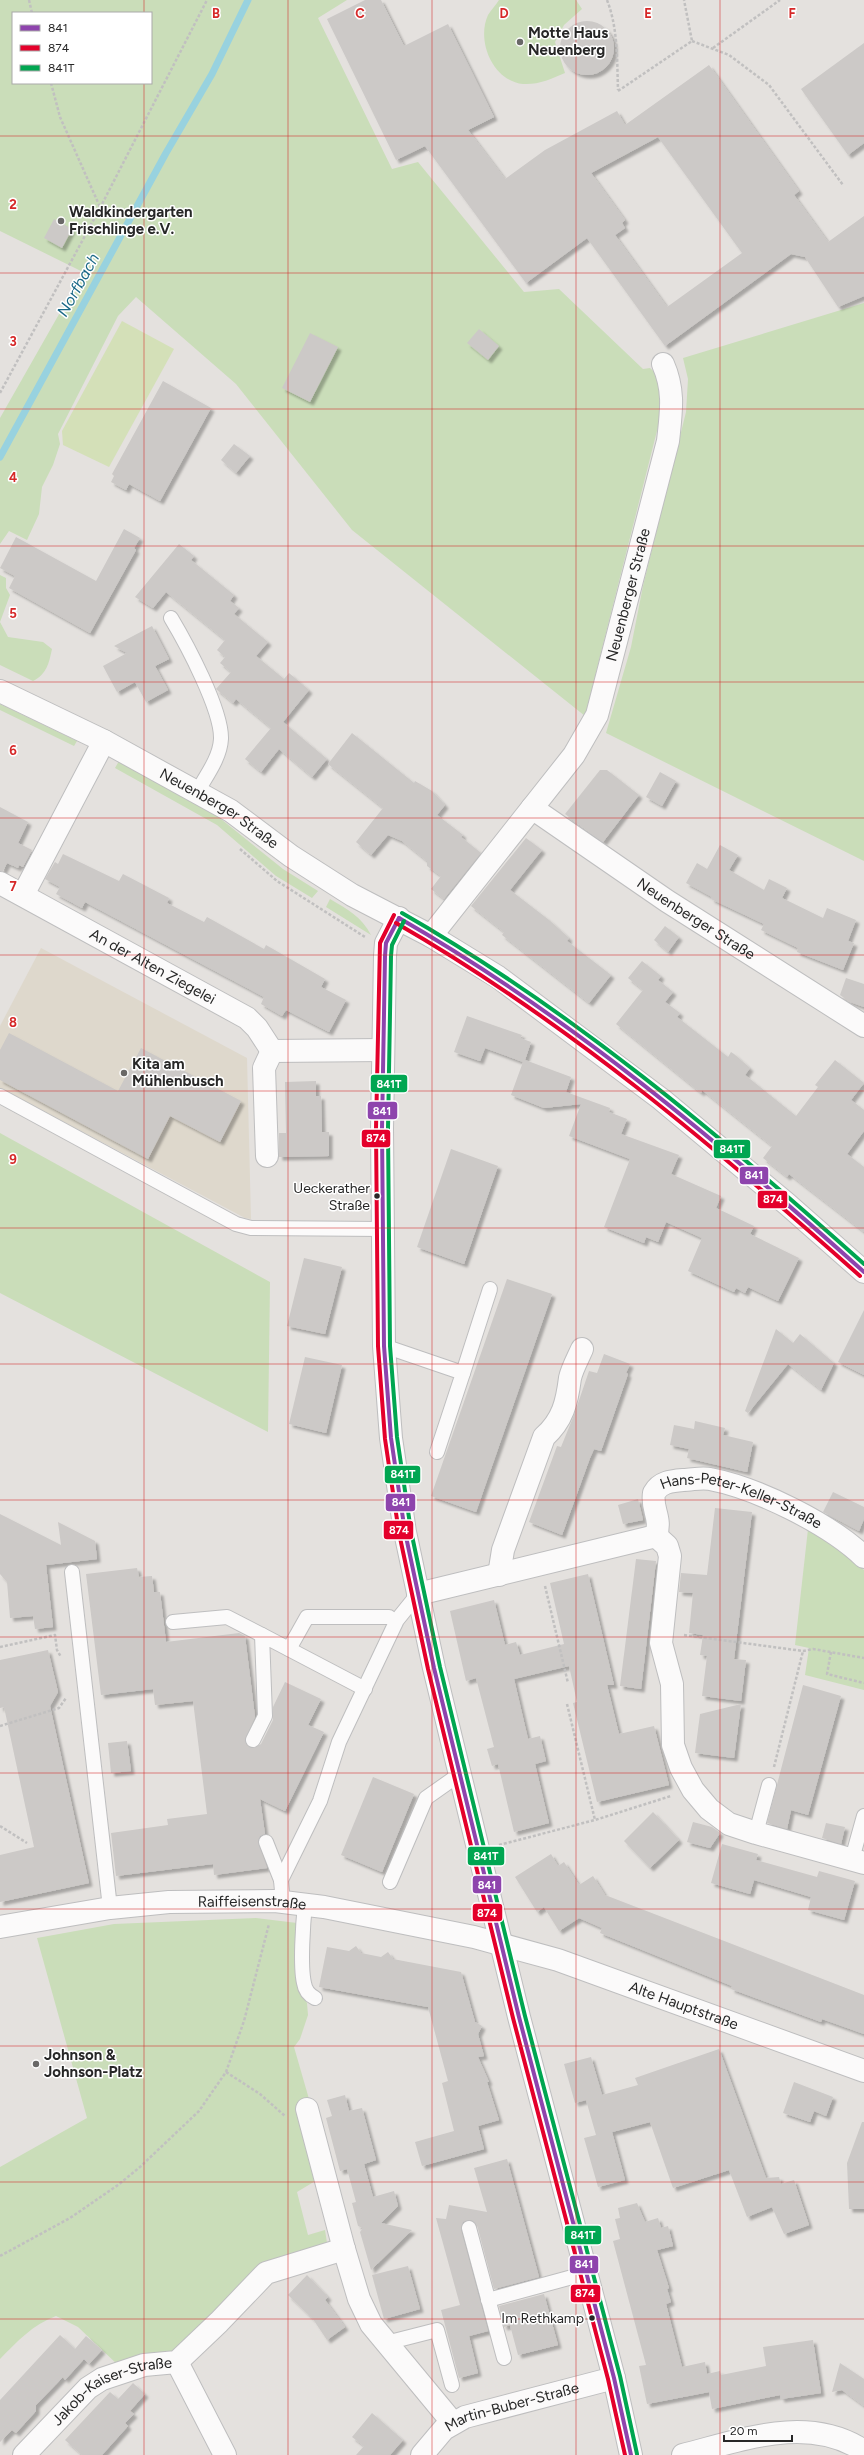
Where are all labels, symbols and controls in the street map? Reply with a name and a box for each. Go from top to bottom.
text: B [212,6,220,21]
text: C [355,6,365,21]
text: D [499,6,509,21]
text: E [644,6,652,21]
text: F [788,6,796,21]
legend [12,12,152,84]
text: 841 [48,21,68,35]
place label: Motte Haus Neuenberg [528,24,608,59]
marker: Motte Haus Neuenberg [515,37,525,47]
text: 874 [48,41,70,55]
text: 841T [48,61,75,75]
text: 2 [9,197,17,212]
place label: Waldkindergarten Frischlinge e.V. [69,203,193,238]
marker: Waldkindergarten Frischlinge e.V. [56,216,66,226]
water label: Norfbach [53,250,103,320]
text: 3 [9,334,17,349]
text: 4 [9,470,17,485]
street label: Neuenberger Straße [602,526,654,663]
text: 5 [9,606,17,621]
text: 6 [9,743,17,758]
street label: Neuenberger Straße [157,765,282,852]
street label: Neuenberger Straße [634,874,758,964]
text: 7 [9,879,17,894]
street label: An der Alten Ziegelei [87,925,219,1008]
text: 8 [9,1015,17,1030]
place label: Kita am Mühlenbusch [132,1055,224,1090]
marker: Kita am Mühlenbusch [119,1068,129,1078]
line badge: 841T [370,1074,408,1093]
text: 841T [377,1078,402,1091]
line badge: 841 [367,1101,398,1120]
text: 841 [373,1105,391,1118]
line badge: 874 [361,1129,391,1148]
text: 874 [366,1132,386,1145]
line badge: 841T [713,1139,751,1159]
text: 841T [720,1143,745,1156]
text: 9 [9,1152,17,1167]
line badge: 841 [739,1166,769,1185]
text: 841 [745,1169,763,1182]
place label: Ueckerather Straße [293,1180,370,1214]
line badge: 874 [757,1190,788,1209]
marker: Ueckerather Straße [372,1191,382,1201]
text: 874 [763,1193,783,1206]
line badge: 841T [384,1465,421,1484]
text: 841T [391,1468,416,1481]
street label: Hans-Peter-Keller-Straße [658,1469,825,1533]
line badge: 841 [385,1493,416,1512]
text: 841 [392,1496,410,1509]
line badge: 874 [383,1520,414,1540]
text: 874 [389,1524,409,1537]
line badge: 841T [467,1846,505,1866]
text: 841T [474,1850,499,1863]
line badge: 841 [472,1875,502,1894]
text: 841 [478,1879,496,1892]
street label: Raiffeisenstraße [198,1892,307,1914]
line badge: 874 [472,1903,503,1922]
text: 874 [477,1907,497,1920]
street label: Alte Hauptstraße [627,1978,741,2034]
place label: Johnson & Johnson-Platz [44,2046,142,2081]
marker: Johnson & Johnson-Platz [31,2059,41,2069]
line badge: 841T [564,2225,602,2245]
text: 841T [571,2229,596,2242]
line badge: 841 [569,2255,599,2274]
text: 841 [575,2258,593,2271]
line badge: 874 [570,2284,601,2303]
text: 874 [575,2287,595,2300]
place label: Im Rethkamp [501,2310,584,2327]
marker: Im Rethkamp [587,2313,597,2323]
street label: Jakob-Kaiser-Straße [48,2353,173,2429]
street label: Martin-Buber-Straße [441,2379,581,2436]
scale bar [724,2417,792,2443]
text: 20 m [730,2424,758,2438]

